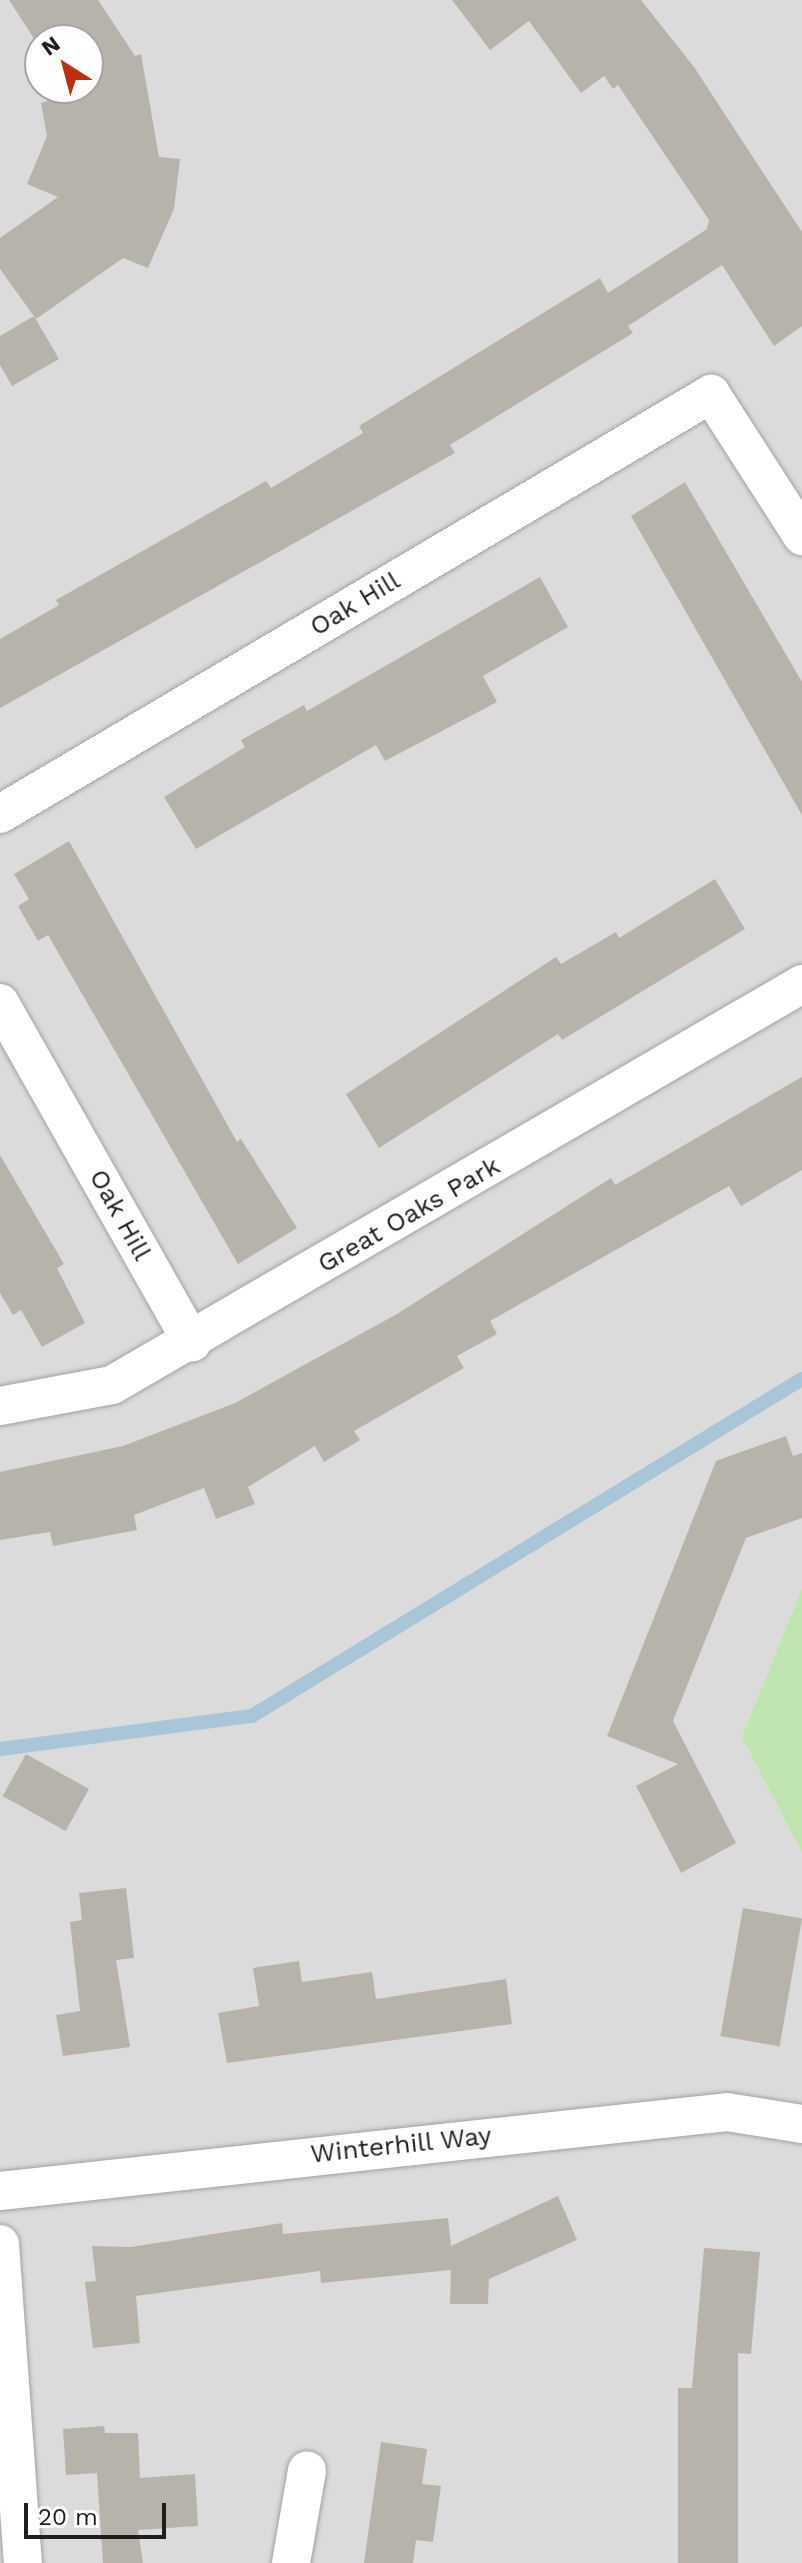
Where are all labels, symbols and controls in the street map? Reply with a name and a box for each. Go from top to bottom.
north arrow [24,24,104,104]
text: N [37,31,65,61]
street label: Oak Hill [304,565,406,643]
street label: Great Oaks Park [312,1150,506,1280]
street label: Oak Hill [82,1164,158,1266]
street label: Winterhill Way [308,2120,494,2170]
scale bar [28,2487,170,2537]
text: 20 m [38,2503,98,2531]

